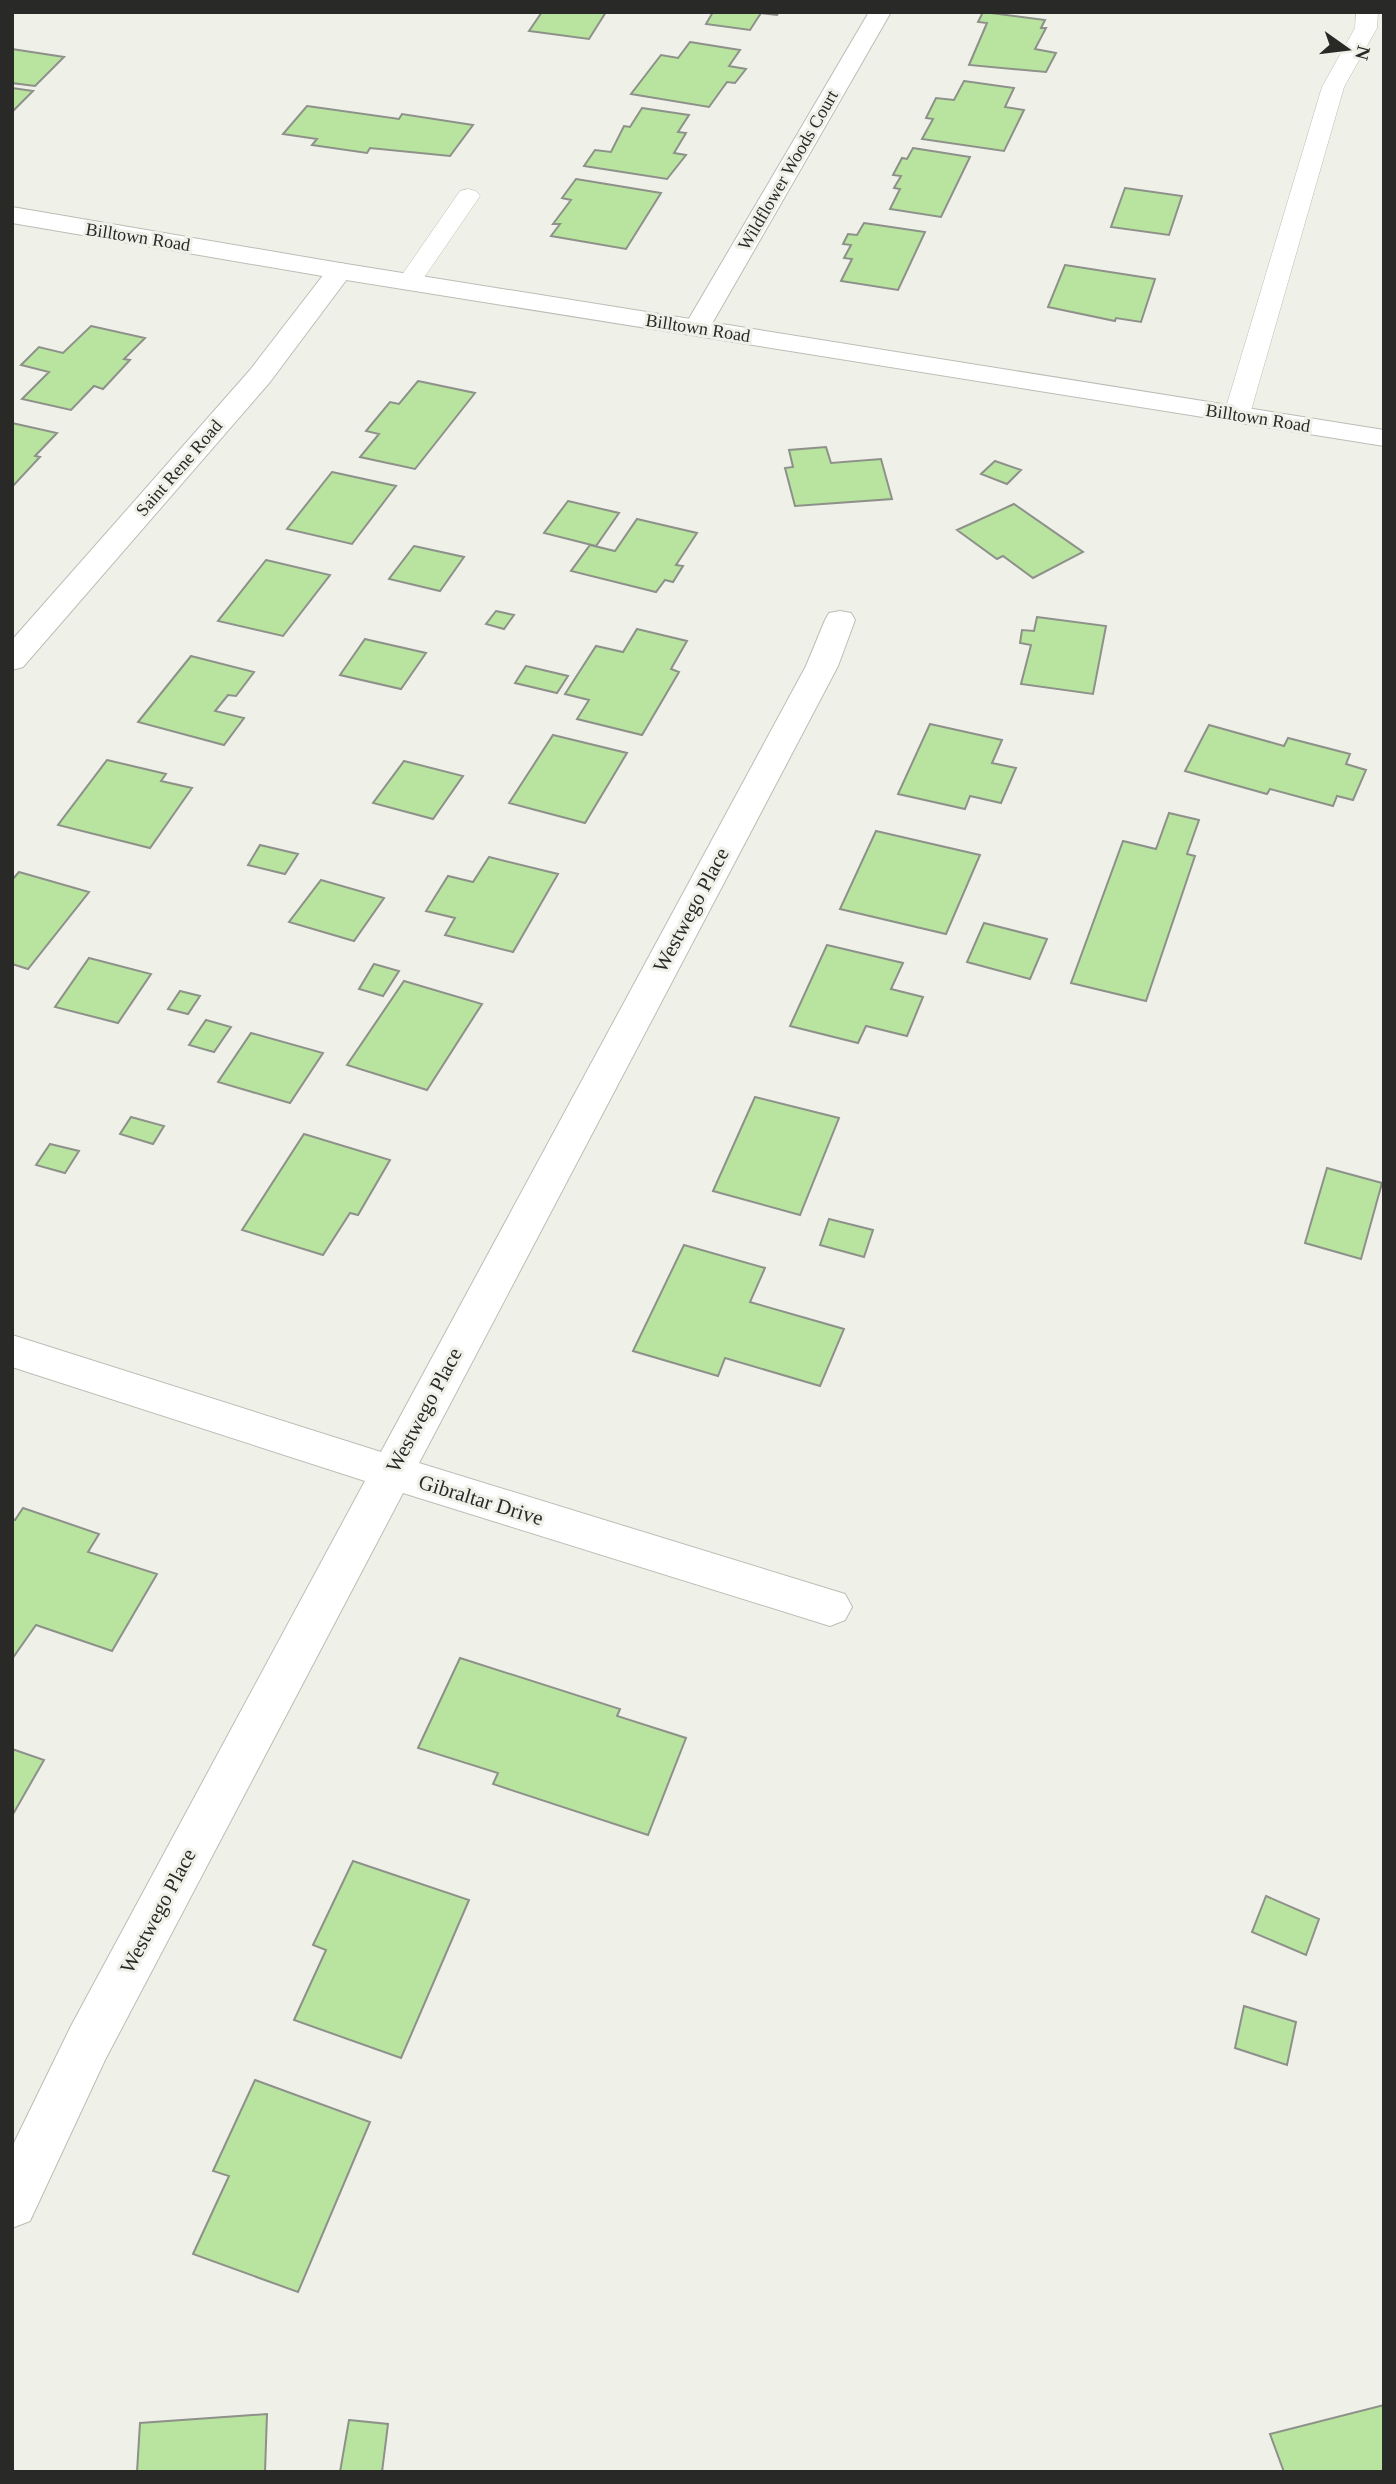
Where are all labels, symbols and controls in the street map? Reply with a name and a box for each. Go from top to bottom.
north arrow [1312,14,1382,84]
text: N [1351,44,1375,62]
street label: Wildflower Woods Court [734,86,842,254]
street label: Billtown Road [84,219,192,255]
street label: Billtown Road [644,310,752,346]
street label: Billtown Road [1204,400,1312,436]
street label: Saint Rene Road [132,416,226,520]
street label: Westwego Place [648,844,734,976]
street label: Westwego Place [381,1344,467,1476]
street label: Gibraltar Drive [416,1470,546,1530]
street label: Westwego Place [115,1845,201,1977]

